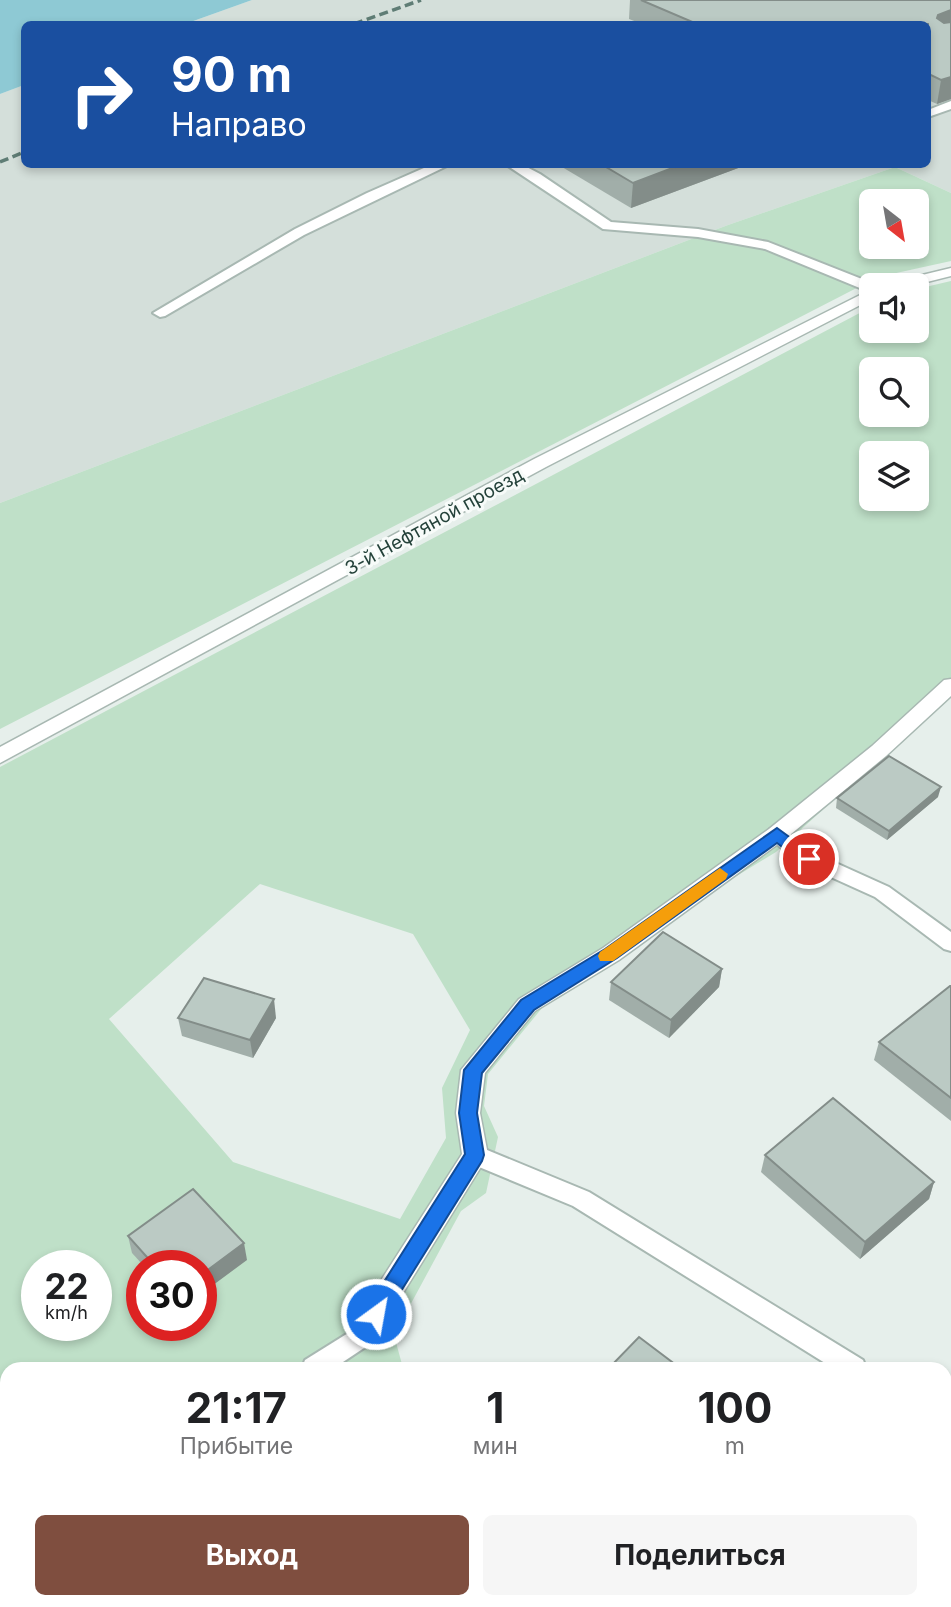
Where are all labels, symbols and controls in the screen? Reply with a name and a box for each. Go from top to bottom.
text: 90 m [171,45,292,104]
icon: right [56,49,147,140]
text: Направо [171,105,307,144]
north arrow [859,189,929,259]
map controls [859,189,929,511]
button: sound [859,273,929,343]
button: search [859,357,929,427]
button: layers [859,441,929,511]
street label: 3-й Нефтяной проезд [341,463,528,580]
pin [779,829,839,889]
icon: arrive [790,840,828,878]
speed limit sign: 30 [126,1250,217,1341]
text: 22 [44,1265,89,1307]
position arrow [339,1277,413,1351]
text: km/h [45,1302,88,1323]
text: 21:17 [186,1382,287,1433]
text: 1 [486,1382,504,1433]
text: 100 [698,1382,772,1433]
text: Прибытие [180,1432,293,1460]
text: мин [473,1432,518,1460]
text: m [725,1432,745,1460]
button: Выход [35,1515,469,1595]
button: Поделиться [483,1515,917,1595]

